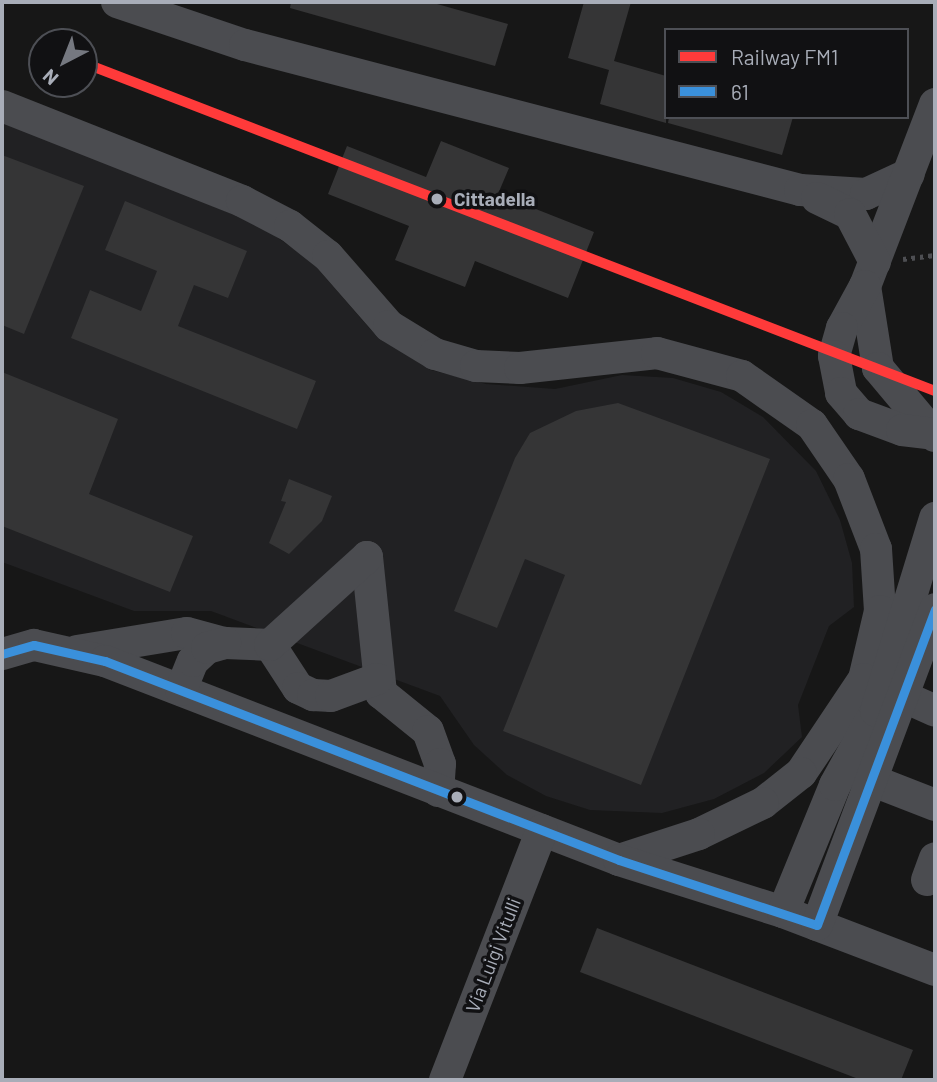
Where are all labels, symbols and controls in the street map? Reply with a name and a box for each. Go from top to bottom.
north arrow [28,28,98,98]
legend [664,28,909,119]
text: Railway FM1 [731,44,838,69]
text: N [38,65,62,90]
text: 61 [731,79,749,104]
marker: Cittadella [426,188,448,210]
place label: Cittadella [454,188,535,210]
unlabelled marker [450,790,464,804]
street label: Via Luigi Vitulli [461,894,525,1016]

